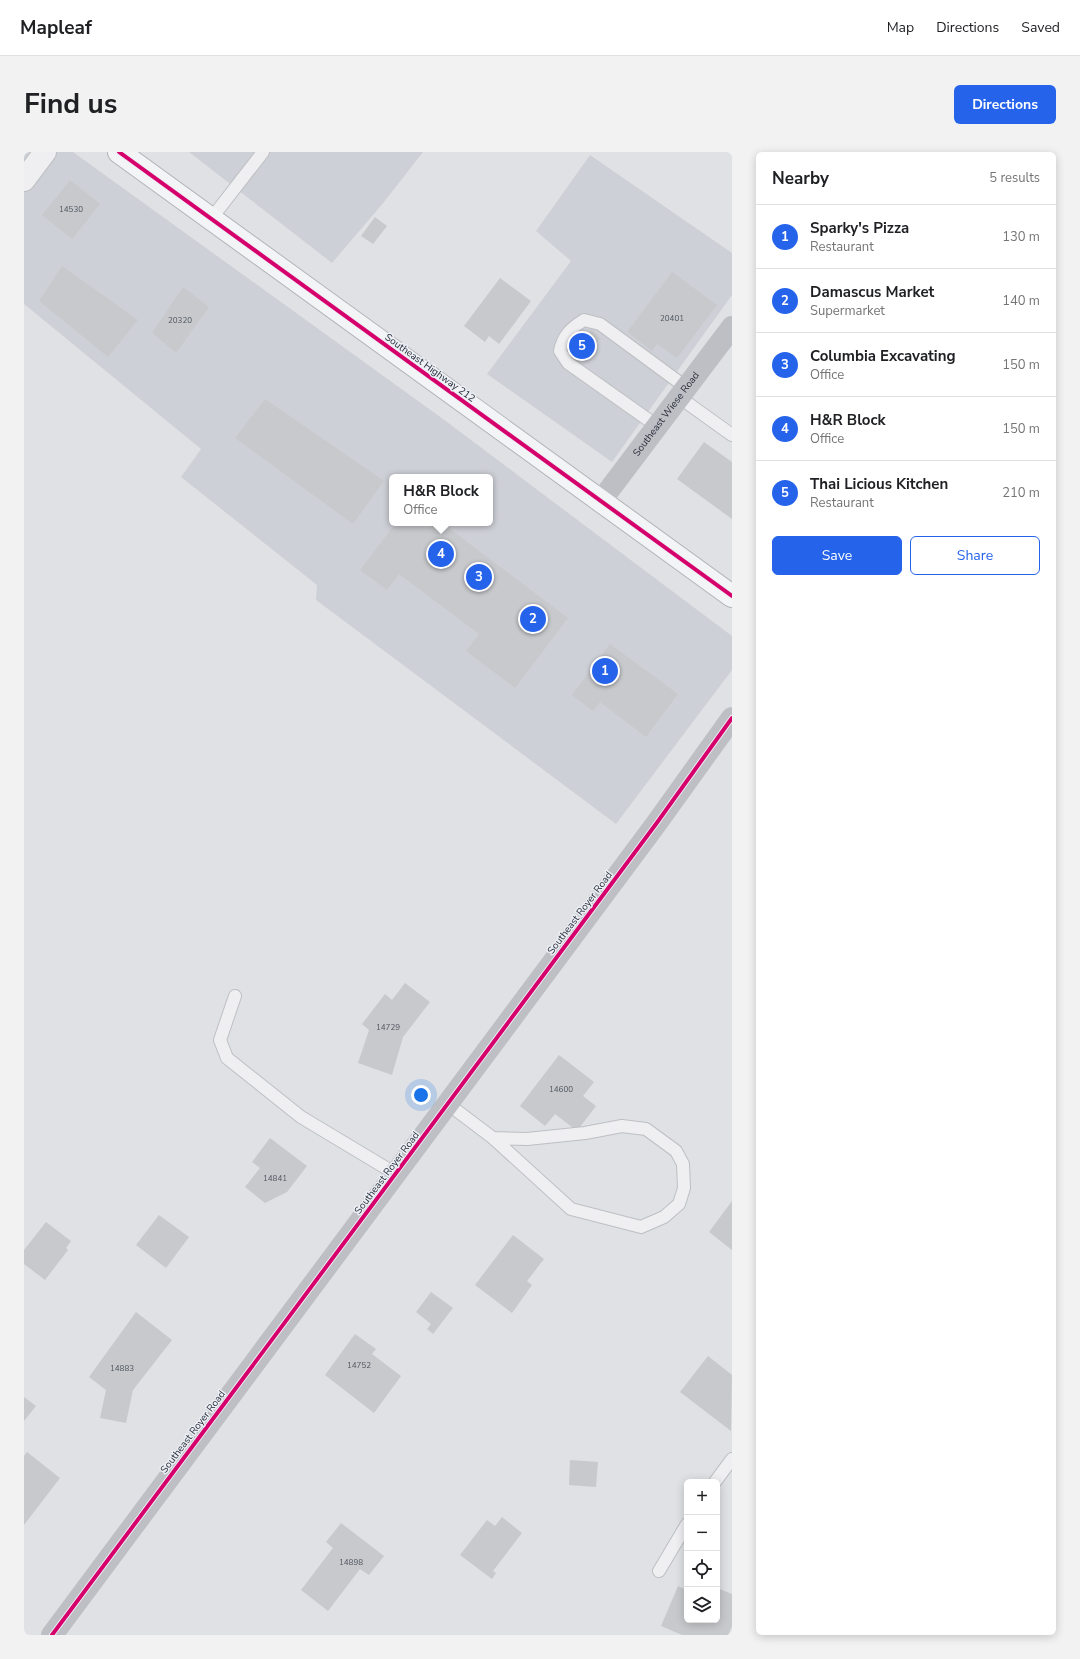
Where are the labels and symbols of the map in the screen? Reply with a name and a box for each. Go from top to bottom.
house number: 14530 [59,204,83,215]
house number: 20401 [660,313,684,324]
house number: 20320 [168,315,192,326]
street label: Southeast Highway 212 [382,330,478,406]
pin: 5 [569,331,595,361]
street label: Southeast Wiese Road [630,369,703,459]
pin: 4 [428,539,454,569]
pin: 3 [466,562,492,592]
pin: 2 [520,604,546,634]
pin: 1 [592,656,618,686]
street label: Southeast Royer Road [544,869,616,957]
house number: 14729 [376,1022,400,1033]
house number: 14600 [549,1084,573,1095]
your location [411,1085,431,1105]
street label: Southeast Royer Road [351,1129,423,1217]
house number: 14841 [263,1173,287,1184]
house number: 14752 [347,1360,371,1371]
house number: 14883 [110,1363,134,1374]
street label: Southeast Royer Road [157,1388,229,1476]
house number: 14898 [339,1557,363,1568]

